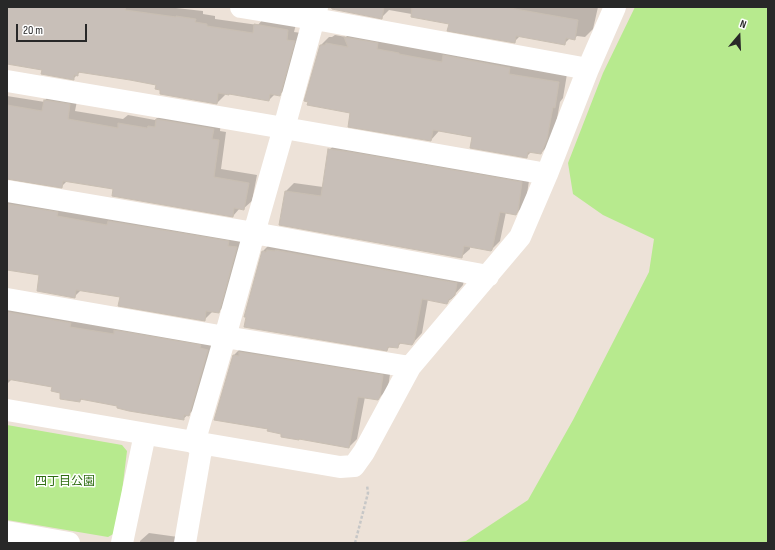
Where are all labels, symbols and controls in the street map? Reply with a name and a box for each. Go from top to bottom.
scale bar [18,16,89,42]
north arrow [719,16,759,56]
text: N [738,17,748,31]
text: 20 m [23,23,43,38]
park label: 四丁目公園 [35,475,95,489]

